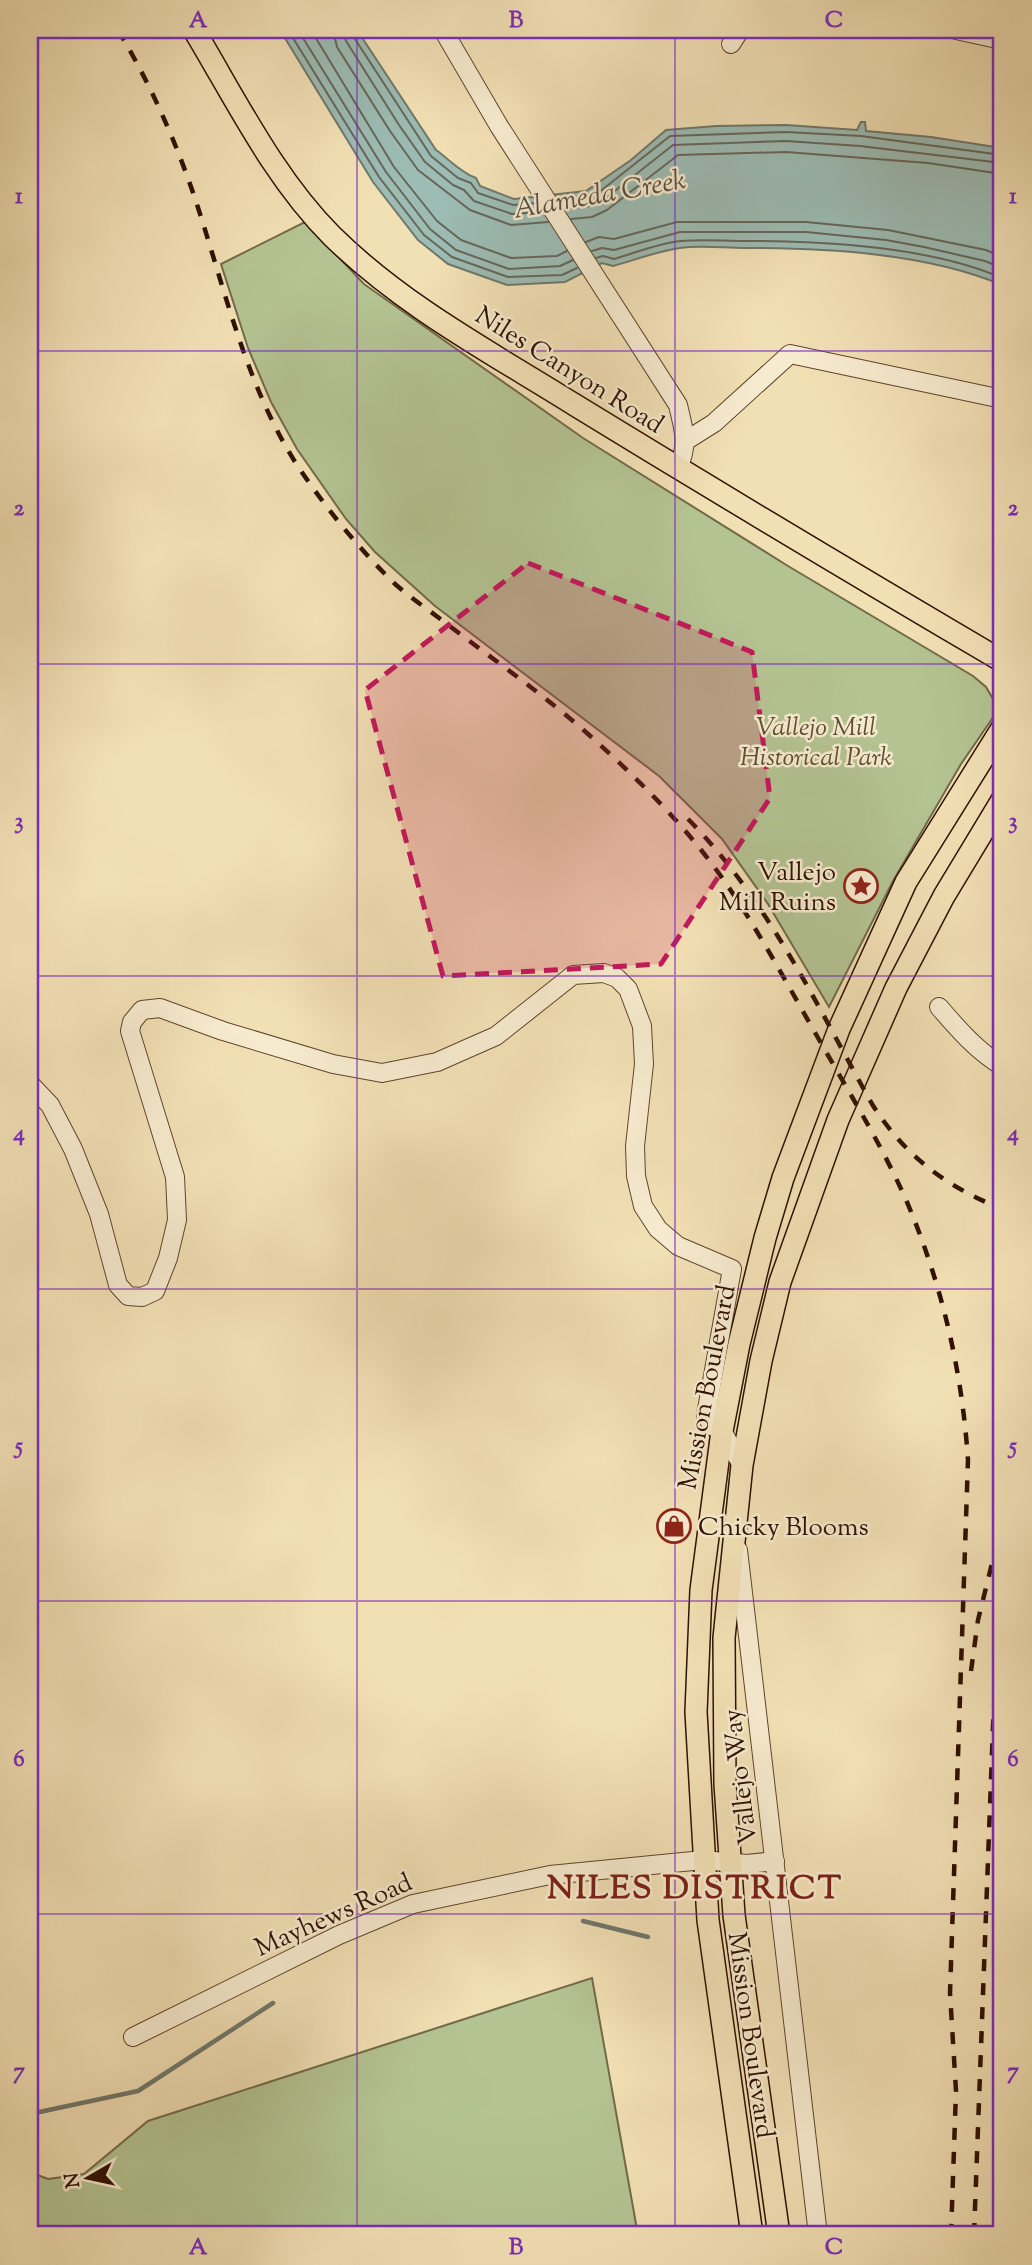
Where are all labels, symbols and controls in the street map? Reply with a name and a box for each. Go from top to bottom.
text: A [189,5,208,38]
text: B [509,5,524,38]
text: C [825,5,843,38]
water label: Alameda Creek [510,161,689,231]
text: 1 [15,181,23,214]
text: 1 [1009,181,1017,214]
street label: Niles Canyon Road [467,298,670,444]
text: 2 [14,493,25,526]
text: 2 [1008,493,1019,526]
park label: Vallejo Mill Historical Park [740,710,892,777]
text: 3 [14,806,24,839]
text: 3 [1008,806,1018,839]
place label: Vallejo Mill Ruins [719,855,836,922]
place icon: Vallejo Mill Ruins [842,867,880,905]
text: 4 [12,1118,25,1151]
text: 4 [1006,1118,1019,1151]
street label: Mission Boulevard [670,1282,747,1493]
text: 5 [13,1431,23,1464]
text: 5 [1007,1431,1017,1464]
shop icon: Chicky Blooms [655,1507,693,1545]
place label: Chicky Blooms [698,1510,869,1547]
street label: Vallejo Way [715,1707,768,1847]
text: 6 [13,1744,25,1777]
text: 6 [1007,1744,1019,1777]
street label: Mayhews Road [249,1865,419,1967]
district label: NILES DISTRICT [547,1866,843,1914]
street label: Mission Boulevard [717,1930,782,2141]
text: 7 [13,2056,25,2089]
text: 7 [1007,2056,1019,2089]
north arrow [52,2142,122,2212]
text: N [59,2171,88,2190]
text: A [189,2232,208,2265]
text: B [509,2232,524,2265]
text: C [825,2232,843,2265]

